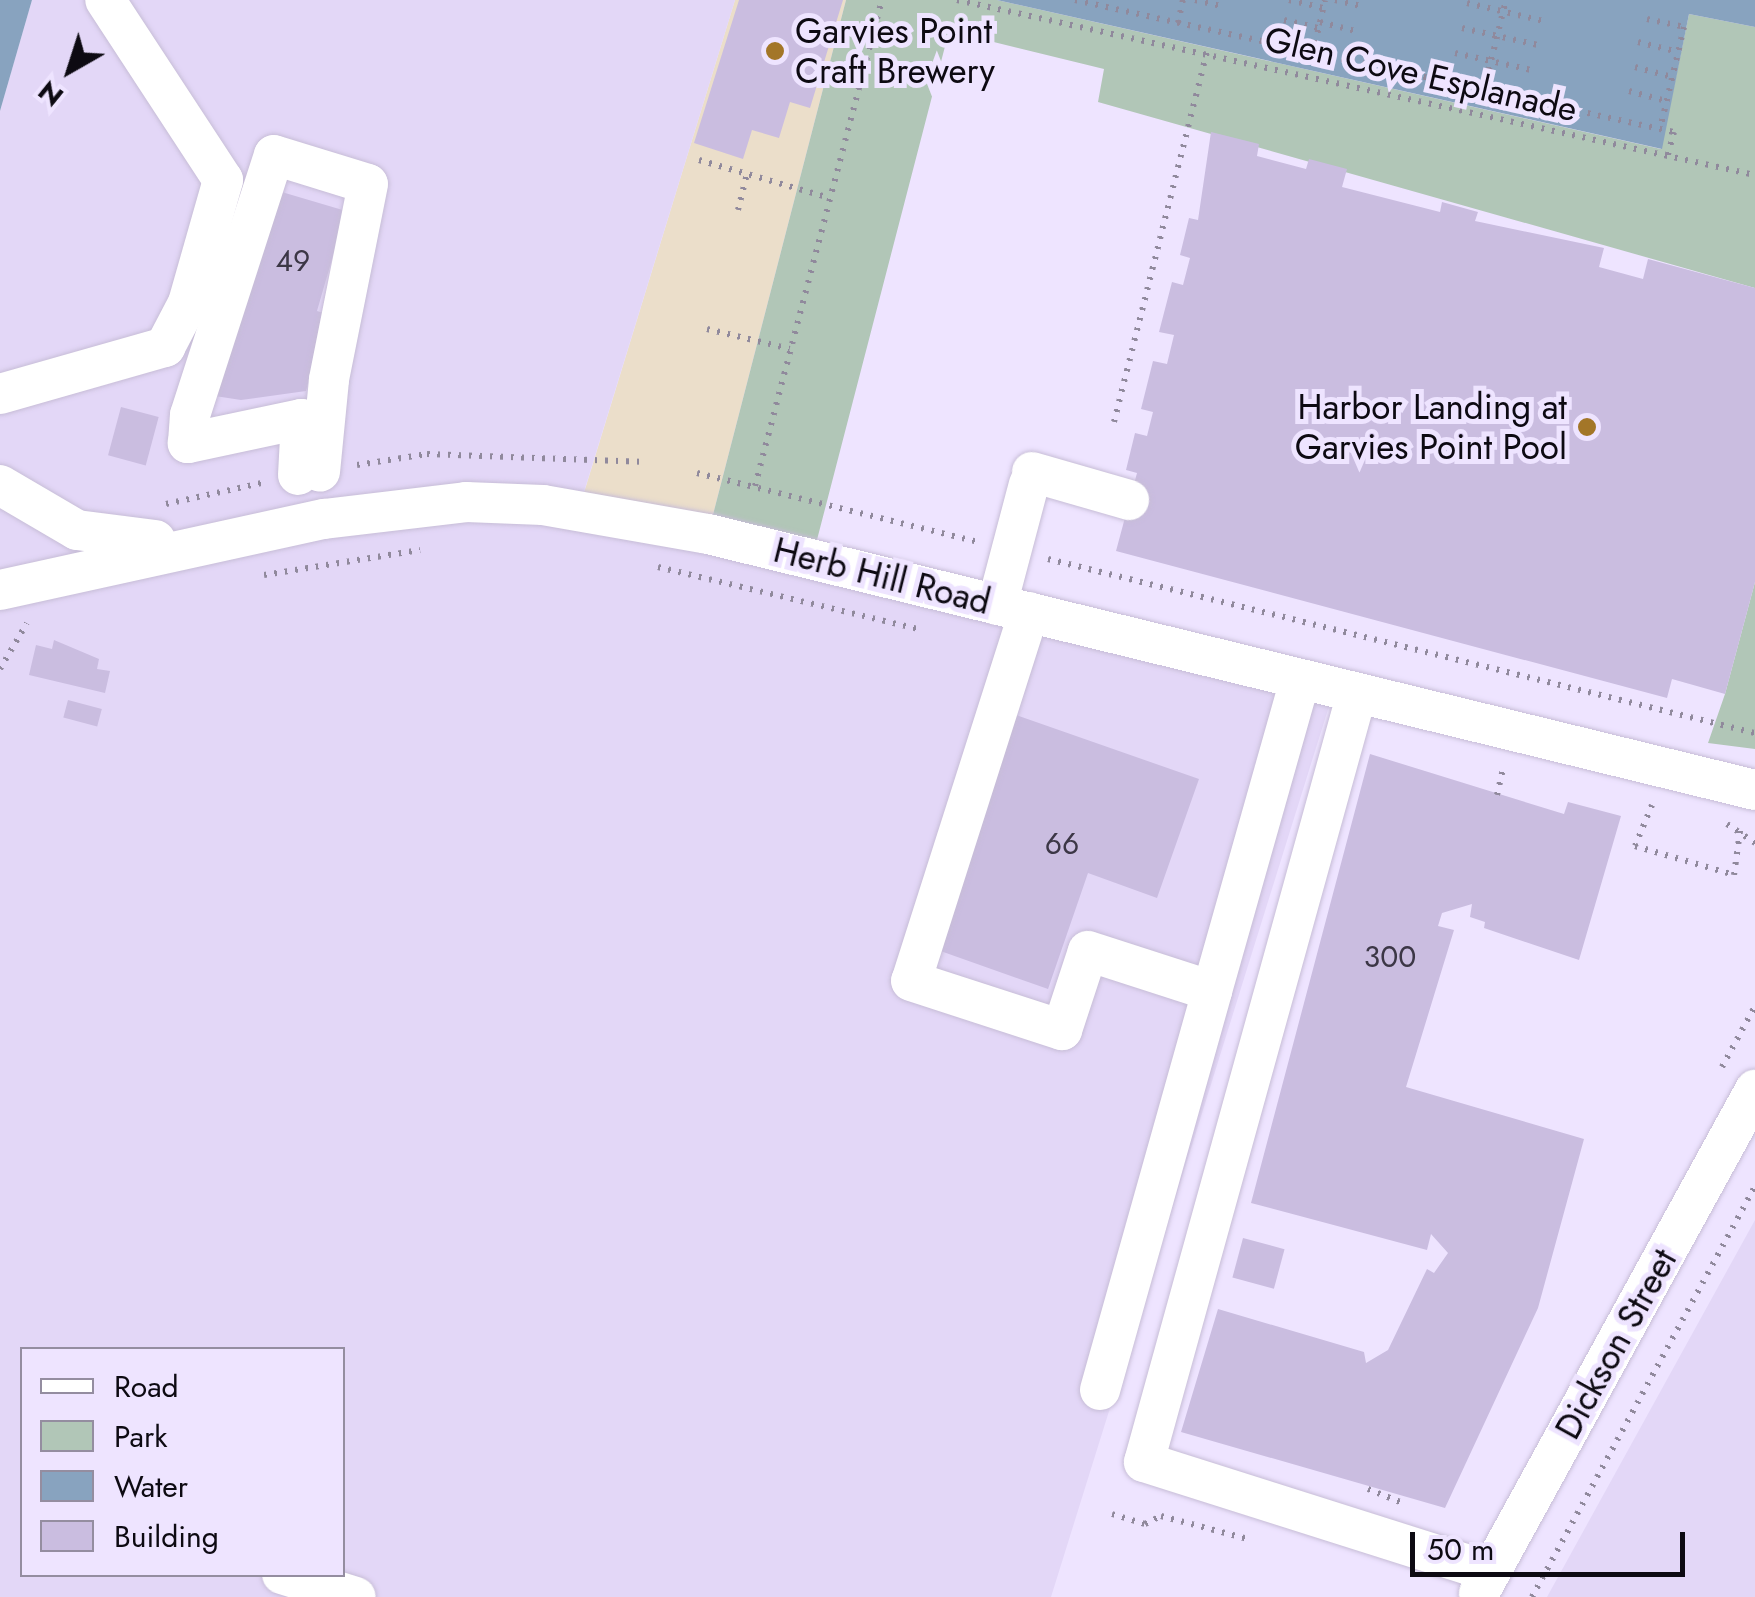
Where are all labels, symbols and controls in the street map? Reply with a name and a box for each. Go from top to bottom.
place label: Garvies Point Craft Brewery [795,10,995,92]
street label: Glen Cove Esplanade [1261,18,1581,130]
north arrow [20,20,120,120]
marker: Garvies Point Craft Brewery [764,40,786,62]
text: N [29,71,72,117]
house number: 49 [276,243,310,279]
place label: Harbor Landing at Garvies Point Pool [1295,386,1567,468]
marker: Harbor Landing at Garvies Point Pool [1576,416,1598,438]
street label: Herb Hill Road [769,529,995,623]
house number: 66 [1045,826,1079,862]
house number: 300 [1364,939,1416,975]
street label: Dickson Street [1547,1242,1685,1446]
legend [20,1347,345,1577]
text: Road [114,1365,179,1408]
text: Park [114,1415,167,1458]
text: Water [114,1465,188,1508]
scale bar [1415,1512,1690,1574]
text: Building [114,1515,219,1558]
text: 50 m [1427,1528,1494,1571]

